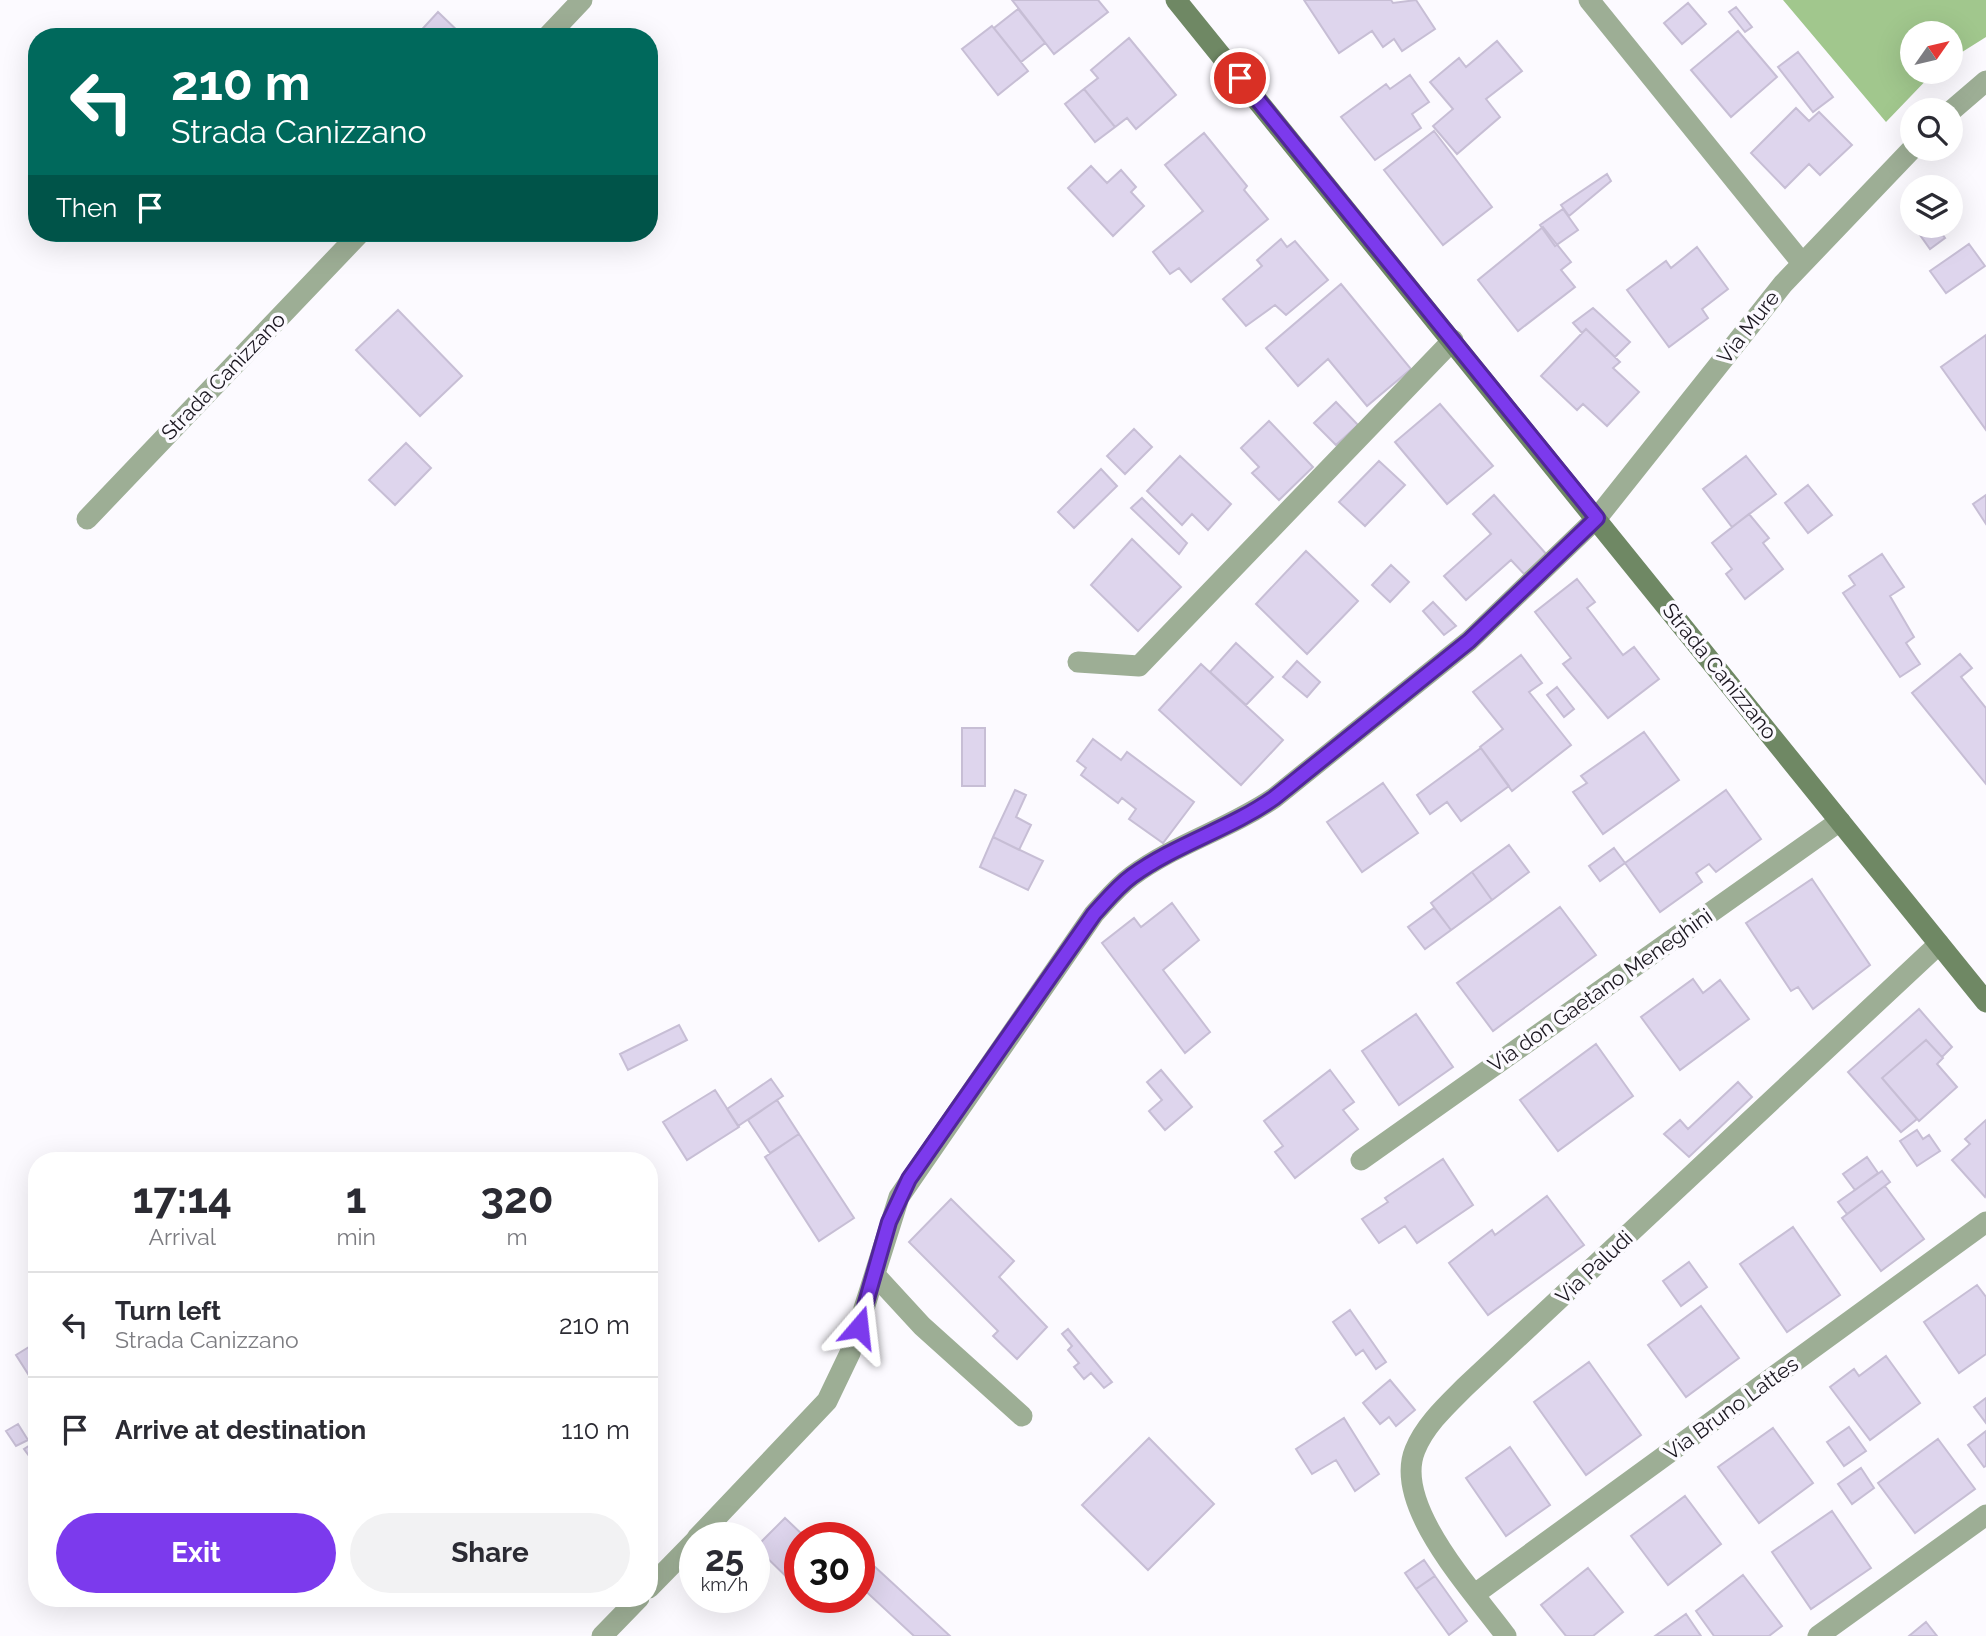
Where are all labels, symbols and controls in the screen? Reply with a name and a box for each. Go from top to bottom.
north arrow [1900,21,1964,84]
map controls [1900,21,1963,238]
pin [1210,48,1270,108]
text: 210 m [171,54,310,111]
icon: left [56,56,147,147]
icon: arrive [1221,59,1259,97]
button: search [1900,98,1963,161]
text: Strada Canizzano [171,113,427,150]
button: layers [1900,175,1963,238]
icon: arrive [131,189,169,227]
text: Then [56,193,117,223]
street label: Via Mure [1712,285,1784,369]
street label: Strada Canizzano [156,307,290,445]
street label: Strada Canizzano [1658,598,1782,744]
street label: Via don Gaetano Meneghini [1483,903,1717,1077]
text: 17:14 [133,1174,232,1223]
text: 1 [346,1174,367,1223]
text: 320 [481,1174,553,1223]
text: Arrival [148,1223,216,1250]
text: min [336,1223,376,1250]
text: m [506,1223,528,1250]
street label: Via Paludi [1550,1225,1638,1309]
position arrow [822,1290,896,1364]
text: Turn left [115,1296,221,1326]
icon: left [56,1306,94,1344]
text: 210 m [559,1310,630,1340]
text: Strada Canizzano [115,1326,299,1353]
street label: Via Bruno Lattes [1659,1351,1803,1465]
icon: arrive [56,1411,94,1449]
text: Arrive at destination [115,1415,366,1445]
text: 110 m [561,1415,630,1445]
button: Exit [56,1513,336,1593]
button: Share [350,1513,630,1593]
speed limit sign: 30 [784,1522,875,1613]
text: 25 [705,1538,744,1579]
text: km/h [701,1574,748,1595]

